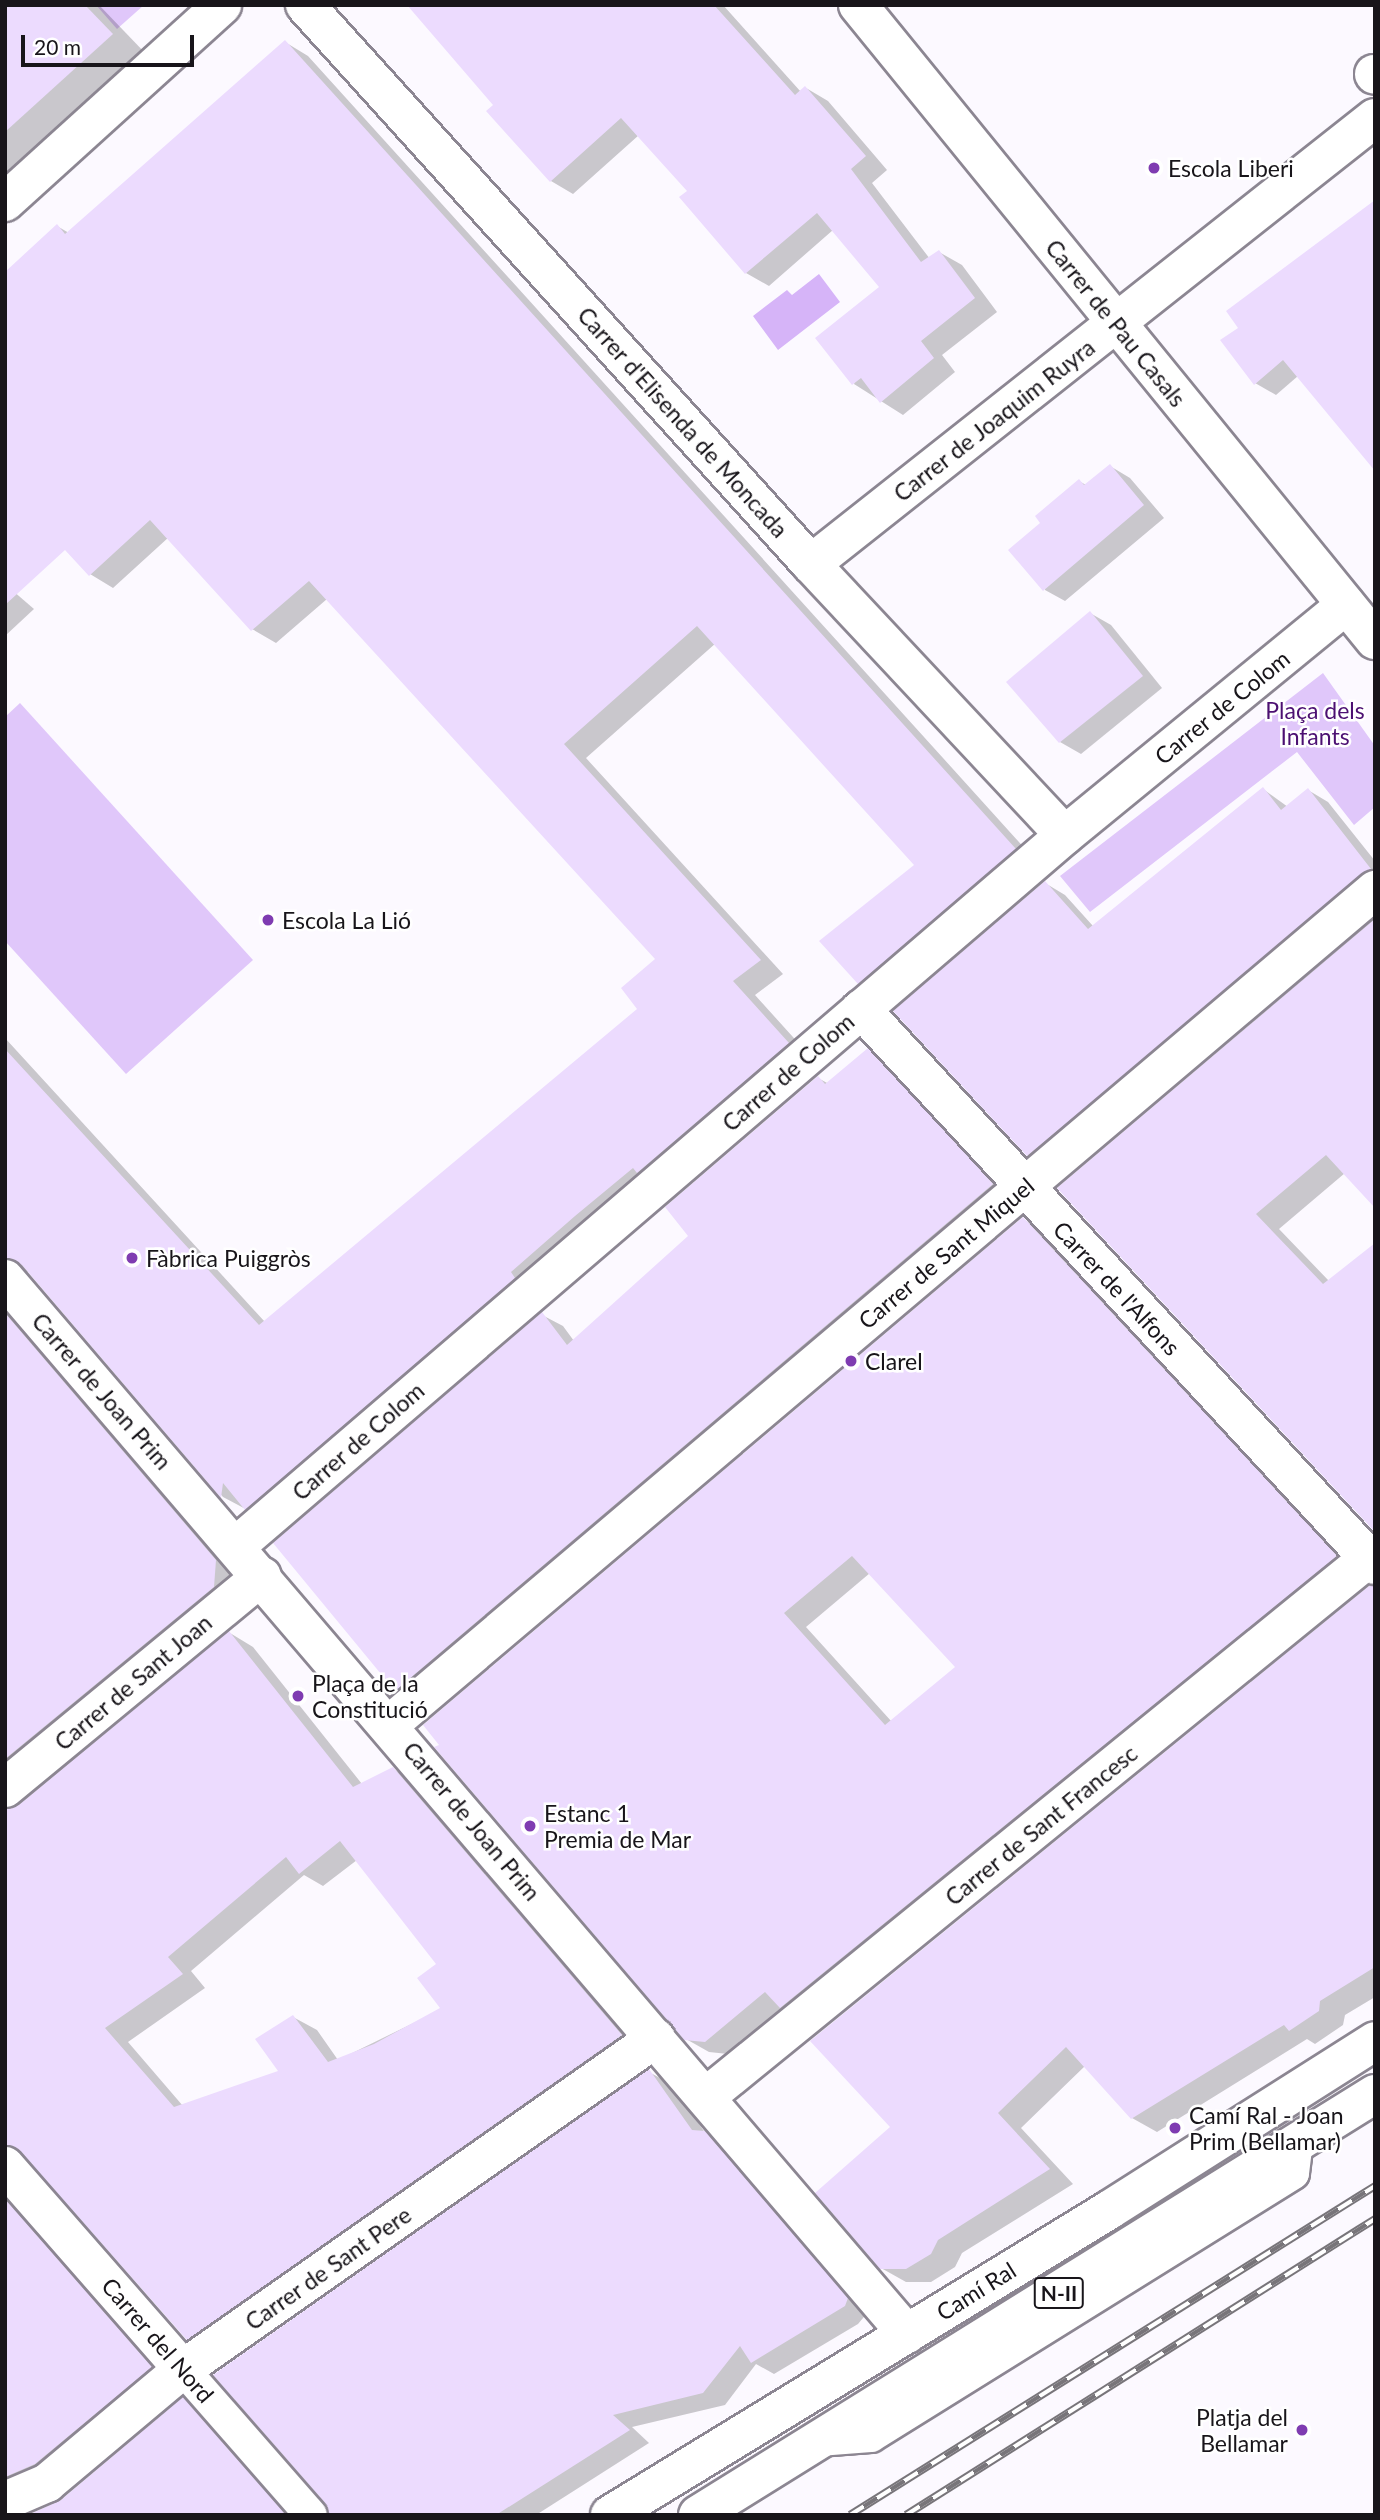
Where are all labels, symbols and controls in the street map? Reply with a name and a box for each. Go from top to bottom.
scale bar [24,21,198,65]
text: 20 m [34,34,81,59]
place label: Escola Liberi [1168,154,1294,182]
marker: Escola Liberi [1146,160,1162,176]
street label: Carrer de Pau Casals [1040,234,1192,412]
street label: Carrer d'Elisenda de Moncada [572,301,794,543]
street label: Carrer de Joaquim Ruyra [888,333,1100,507]
street label: Carrer de Colom [1149,644,1295,770]
park label: Plaça dels Infants [1265,696,1365,750]
place label: Escola La Lió [282,906,411,934]
marker: Escola La Lió [260,912,276,928]
street label: Carrer de Colom [716,1007,860,1137]
street label: Carrer de Sant Miquel [853,1171,1039,1335]
street label: Carrer de l'Alfons [1048,1215,1186,1361]
place label: Fàbrica Puiggròs [146,1244,311,1272]
marker: Fàbrica Puiggròs [124,1250,140,1266]
street label: Carrer de Joan Prim [26,1307,178,1475]
place label: Clarel [865,1347,923,1375]
marker: Clarel [843,1353,859,1369]
street label: Carrer de Colom [286,1376,430,1506]
street label: Carrer de Sant Joan [48,1608,218,1756]
place label: Plaça de la Constitució [312,1669,428,1723]
marker: Plaça de la Constitució [290,1688,306,1704]
street label: Carrer de Joan Prim [397,1736,547,1906]
street label: Carrer de Sant Francesc [939,1739,1143,1911]
place label: Estanc 1 Premia de Mar [544,1799,691,1853]
marker: Estanc 1 Premia de Mar [522,1818,538,1834]
place label: Camí Ral - Joan Prim (Bellamar) [1189,2101,1344,2155]
marker: Camí Ral - Joan Prim (Bellamar) [1167,2120,1183,2136]
street label: Carrer de Sant Pere [240,2200,416,2336]
street label: Camí Ral [931,2256,1021,2326]
street label: Carrer del Nord [96,2272,220,2408]
road number: N-II [1033,2276,1085,2310]
place label: Platja del Bellamar [1196,2403,1288,2457]
marker: Platja del Bellamar [1294,2422,1310,2438]

